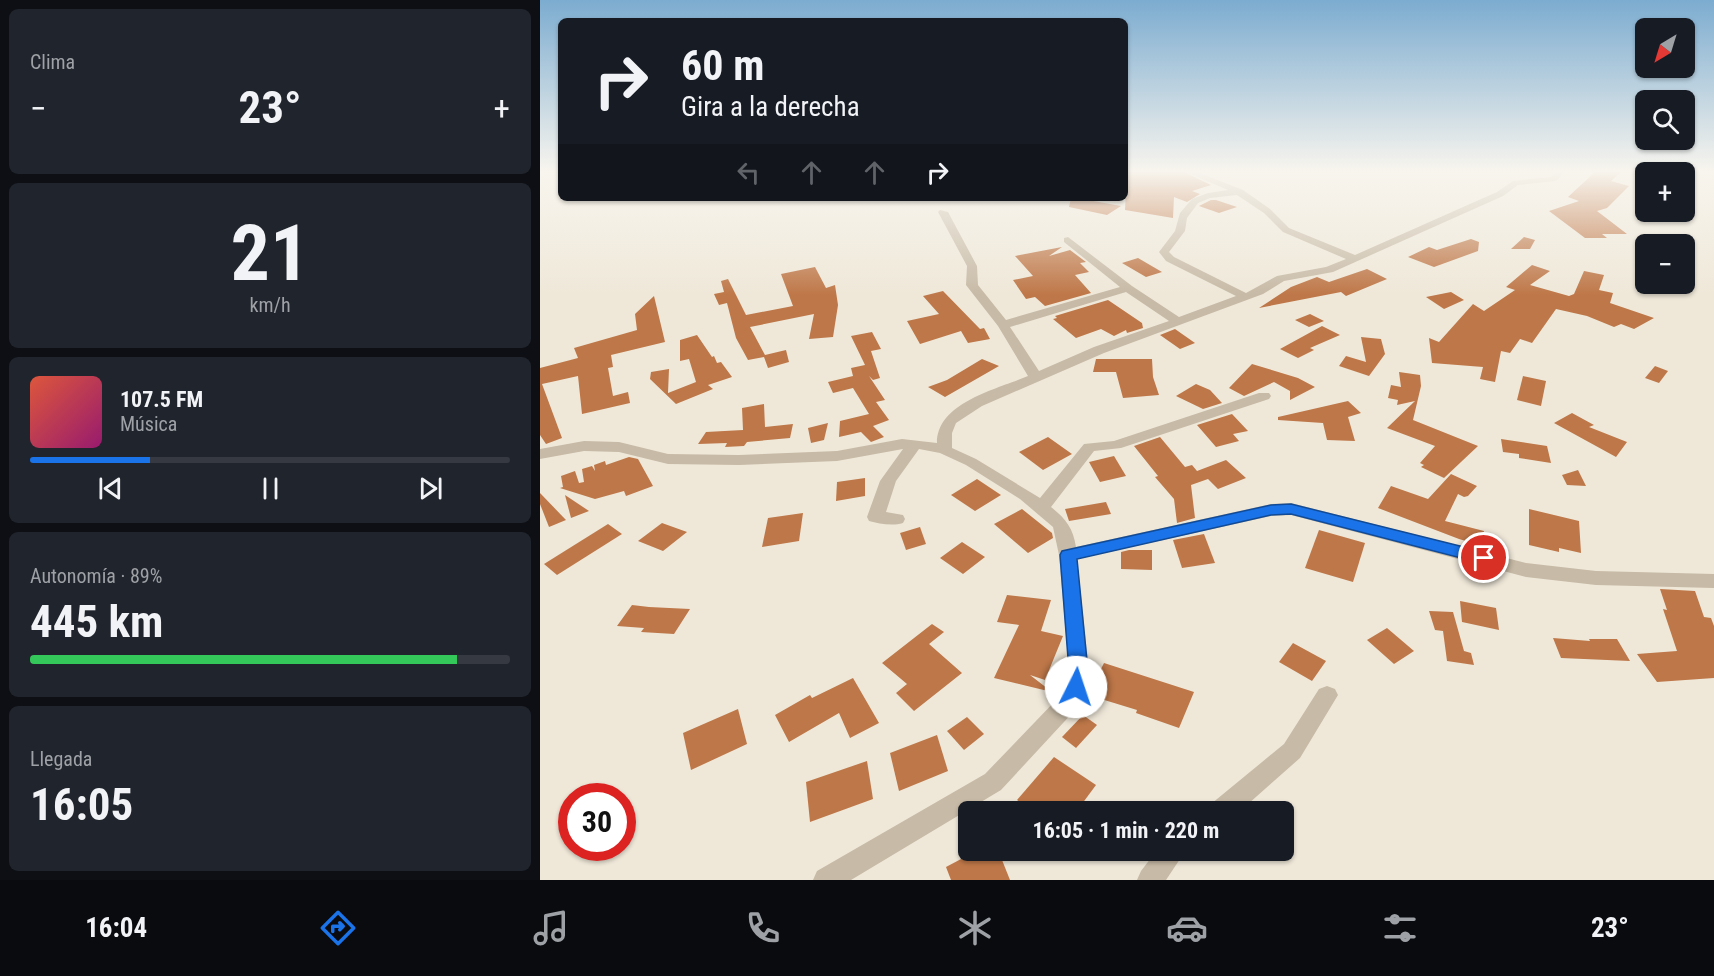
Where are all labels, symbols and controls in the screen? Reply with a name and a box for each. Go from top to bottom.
north arrow [1635,18,1695,78]
map controls [1635,18,1695,294]
text: 60 m [681,41,764,90]
icon: right [582,42,660,120]
text: Clima [30,50,75,74]
text: 23° [239,81,302,134]
text: − [30,89,47,128]
text: + [494,89,510,128]
button: search [1635,90,1695,150]
text: Gira a la derecha [681,91,860,123]
icon: left [732,156,765,189]
icon: ahead [795,156,828,189]
icon: ahead [858,156,891,189]
icon: right [921,156,954,189]
button: + [1635,162,1695,222]
text: 21 [231,208,309,299]
button: − [1635,234,1695,294]
text: km/h [249,293,291,317]
text: 107.5 FM [120,387,203,412]
text: Música [120,412,177,436]
icon: previous [94,472,127,505]
icon: pause [254,472,287,505]
icon: next [414,472,447,505]
pin [1458,532,1509,583]
icon: arrive [1467,541,1500,574]
text: Autonomía · 89% [30,564,162,588]
text: 445 km [30,595,163,648]
position arrow [1044,655,1108,719]
text: Llegada [30,747,92,771]
text: 16:05 [30,778,133,831]
speed limit sign: 30 [558,783,636,861]
text: 16:05 · 1 min · 220 m [1033,818,1219,843]
icon: directions [317,907,359,949]
icon: music [530,907,572,949]
icon: phone [742,907,784,949]
icon: climate [954,907,996,949]
icon: car [1166,907,1208,949]
icon: filters [1379,907,1421,949]
text: 16:04 [85,912,147,944]
text: 23° [1591,912,1629,944]

